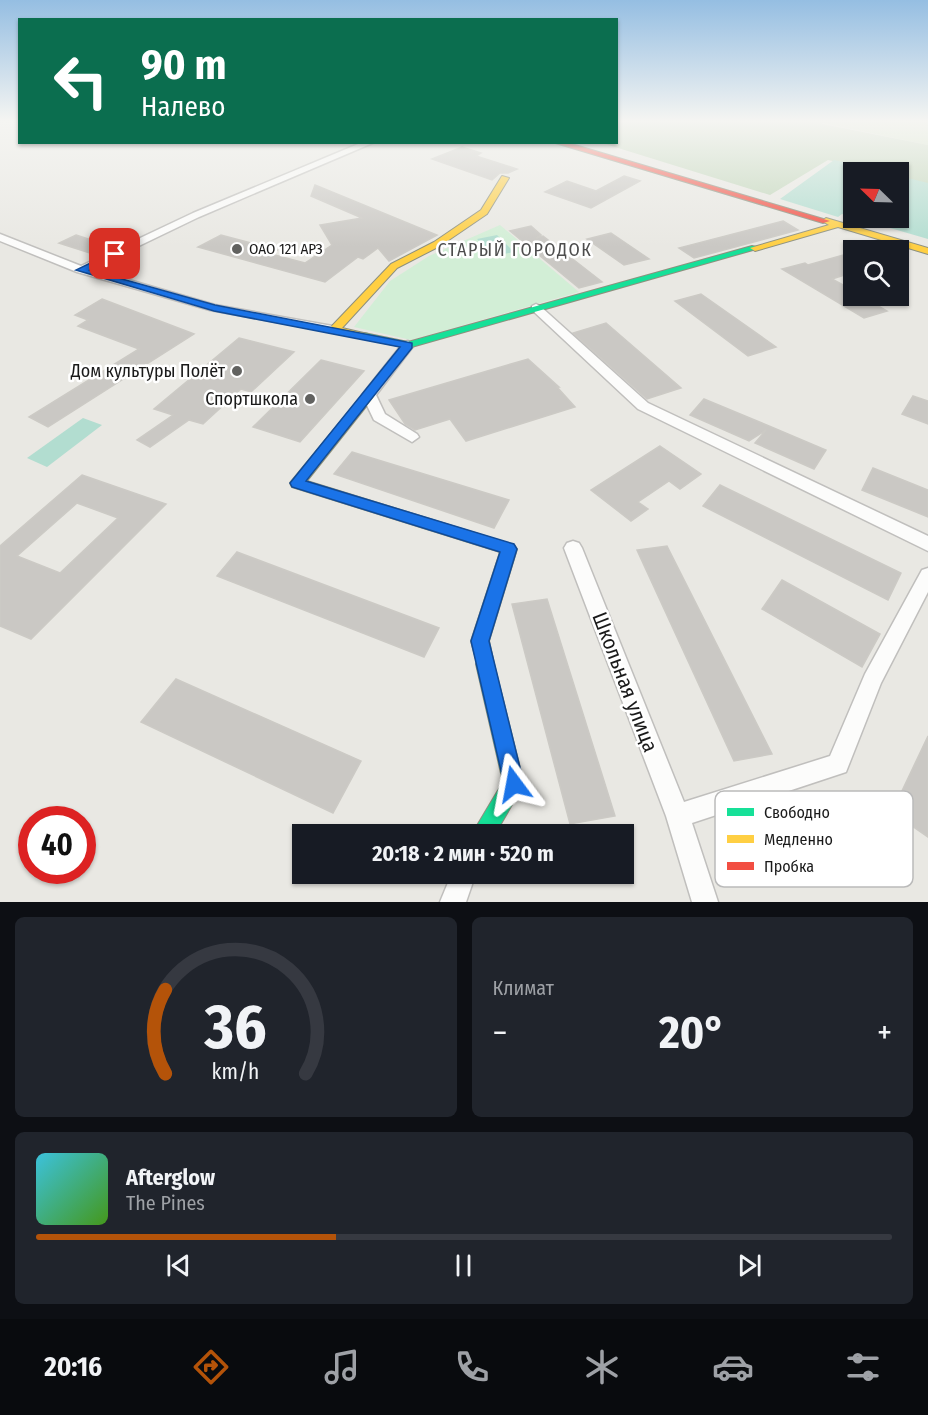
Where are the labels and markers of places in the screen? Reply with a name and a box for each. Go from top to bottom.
pin [89,228,140,279]
place label: OAO 121 АРЗ [249,240,323,258]
marker: OAO 121 АРЗ [230,242,244,256]
place label: Дом культуры Полёт [70,360,226,382]
marker: Дом культуры Полёт [230,364,244,378]
place label: Спортшкола [205,388,298,410]
marker: Спортшкола [303,392,317,406]

